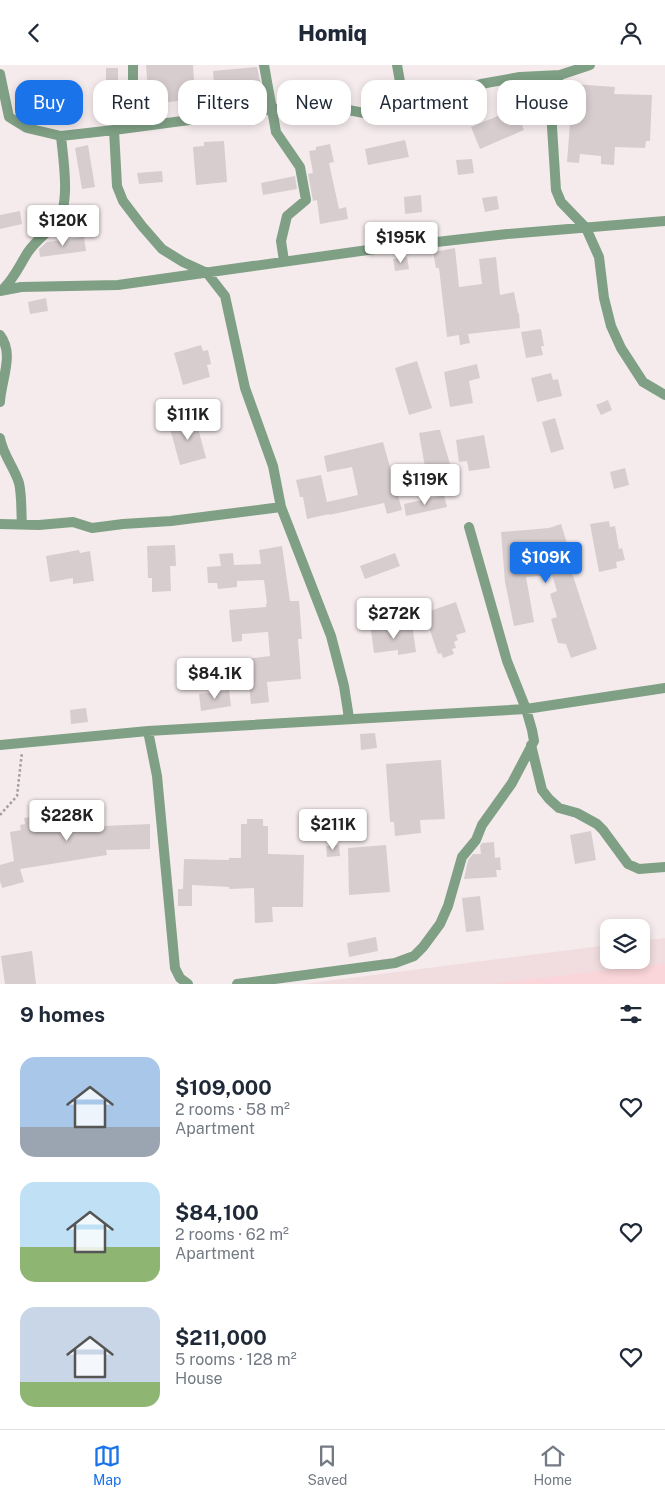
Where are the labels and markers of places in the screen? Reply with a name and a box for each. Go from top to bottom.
pin: $120K [28,205,98,247]
pin: $195K [366,221,436,264]
pin: $111K [153,399,223,441]
pin: $119K [390,463,460,506]
pin: $109K [511,541,581,584]
pin: $272K [359,597,429,640]
pin: $84.1K [174,657,256,700]
pin: $228K [32,799,102,842]
pin: $211K [298,809,368,851]

